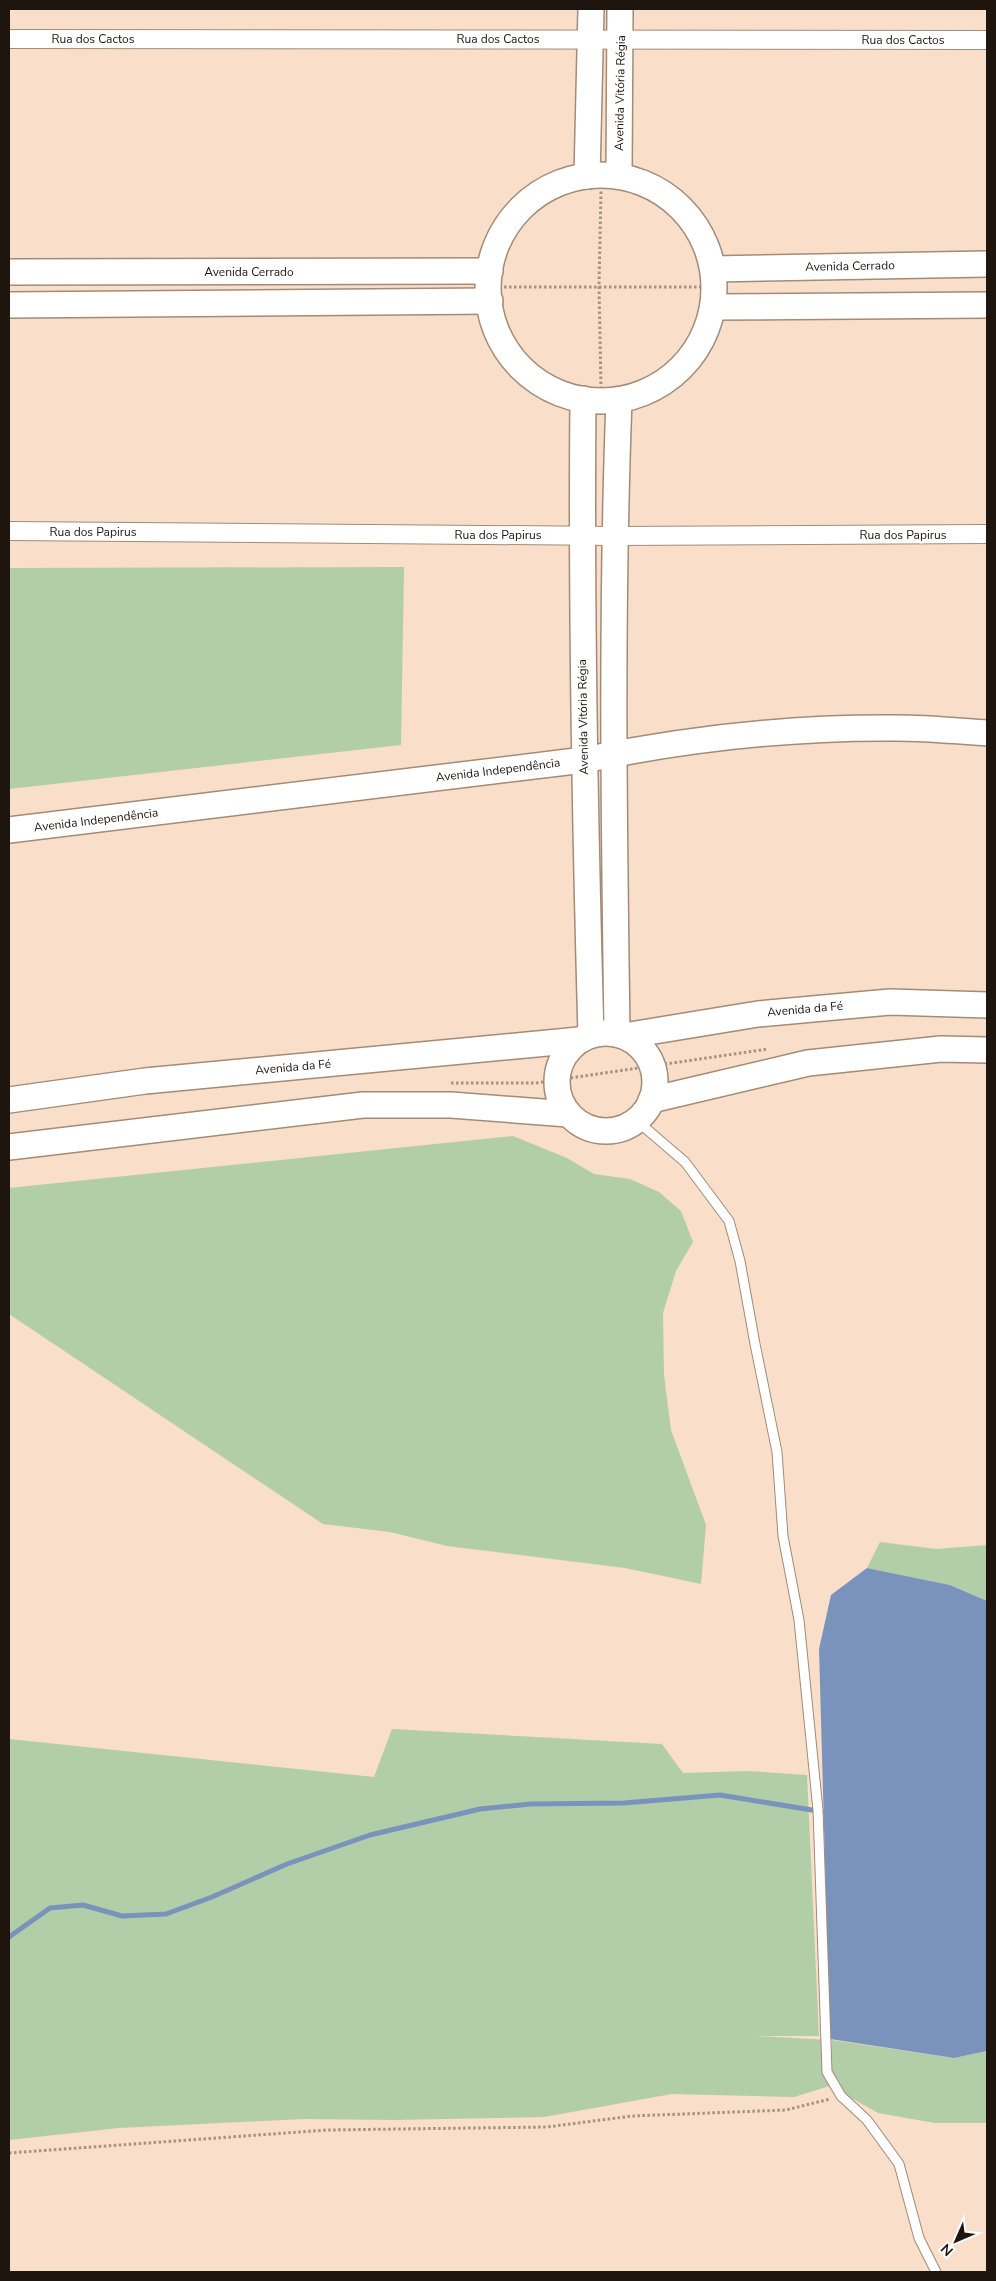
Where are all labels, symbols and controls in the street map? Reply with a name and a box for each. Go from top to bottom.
street label: Rua dos Cactos [51,31,135,47]
street label: Rua dos Cactos [456,31,540,47]
street label: Rua dos Cactos [861,32,945,48]
street label: Avenida Vitória Régia [611,35,629,151]
street label: Avenida Cerrado [805,257,895,275]
street label: Avenida Cerrado [204,264,294,280]
street label: Rua dos Papirus [50,524,137,540]
street label: Rua dos Papirus [455,527,542,543]
street label: Rua dos Papirus [860,527,947,543]
street label: Avenida Vitória Régia [574,659,592,775]
street label: Avenida Independência [435,754,561,786]
street label: Avenida Independência [33,804,159,836]
street label: Avenida da Fé [766,998,844,1020]
street label: Avenida da Fé [254,1056,332,1078]
north arrow [931,2216,981,2266]
text: N [937,2239,958,2260]

